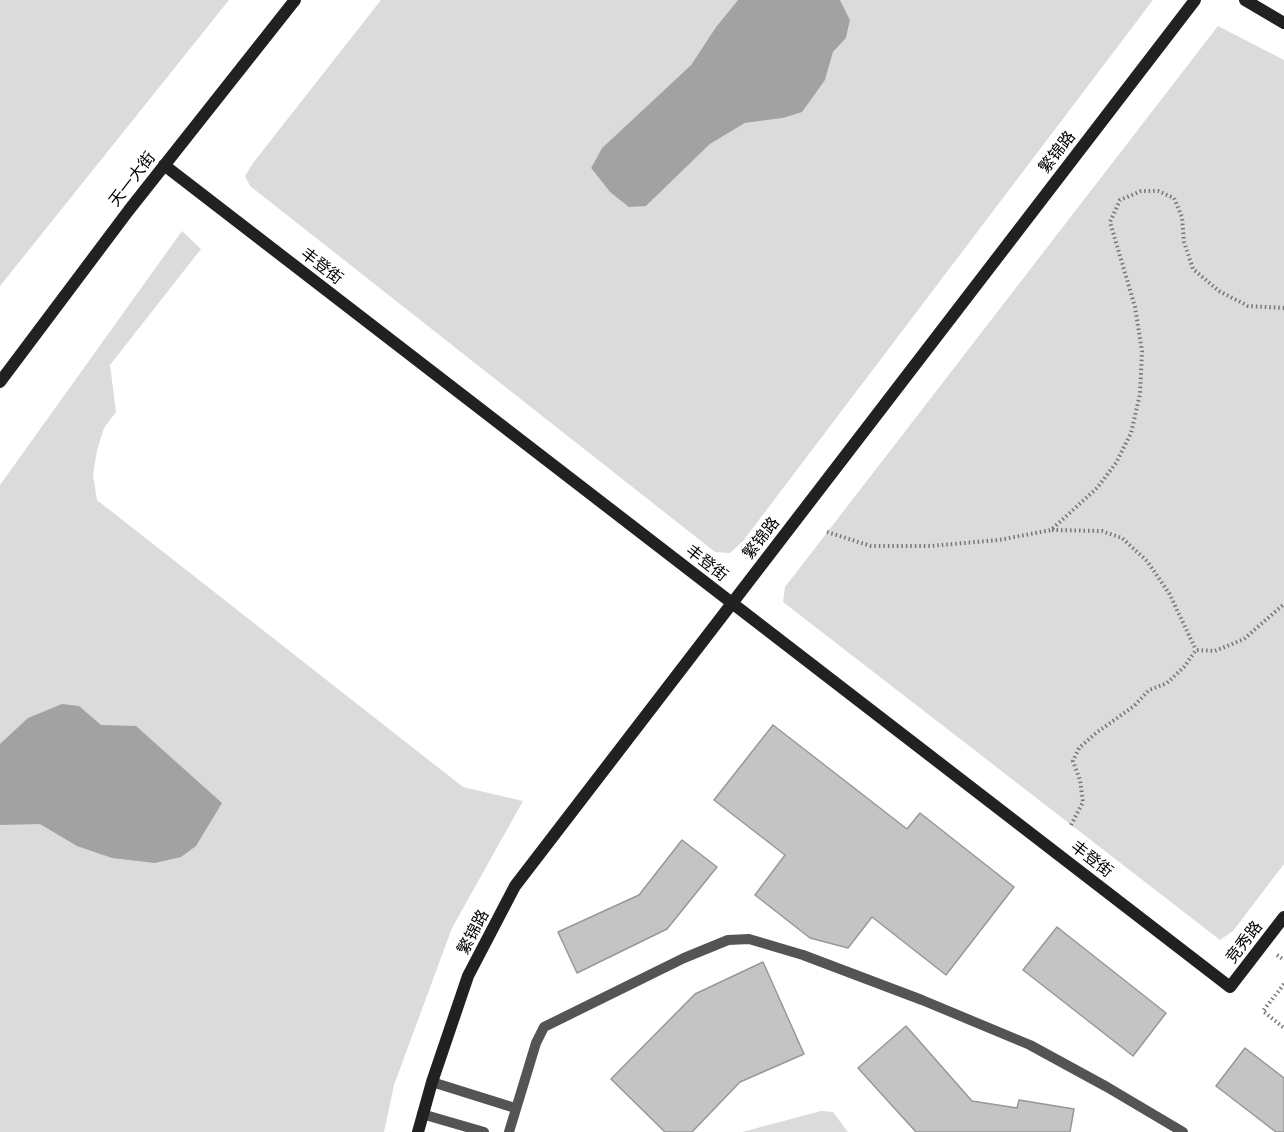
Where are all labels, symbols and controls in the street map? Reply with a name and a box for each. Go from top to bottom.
street label: 繁锦路 [1035,127,1079,177]
street label: 天一大街 [105,148,159,210]
street label: 丰登街 [297,244,347,288]
street label: 繁锦路 [739,513,783,563]
street label: 丰登街 [682,541,732,585]
street label: 丰登街 [1067,837,1117,881]
street label: 繁锦路 [453,906,493,958]
street label: 竞秀路 [1222,917,1266,967]

